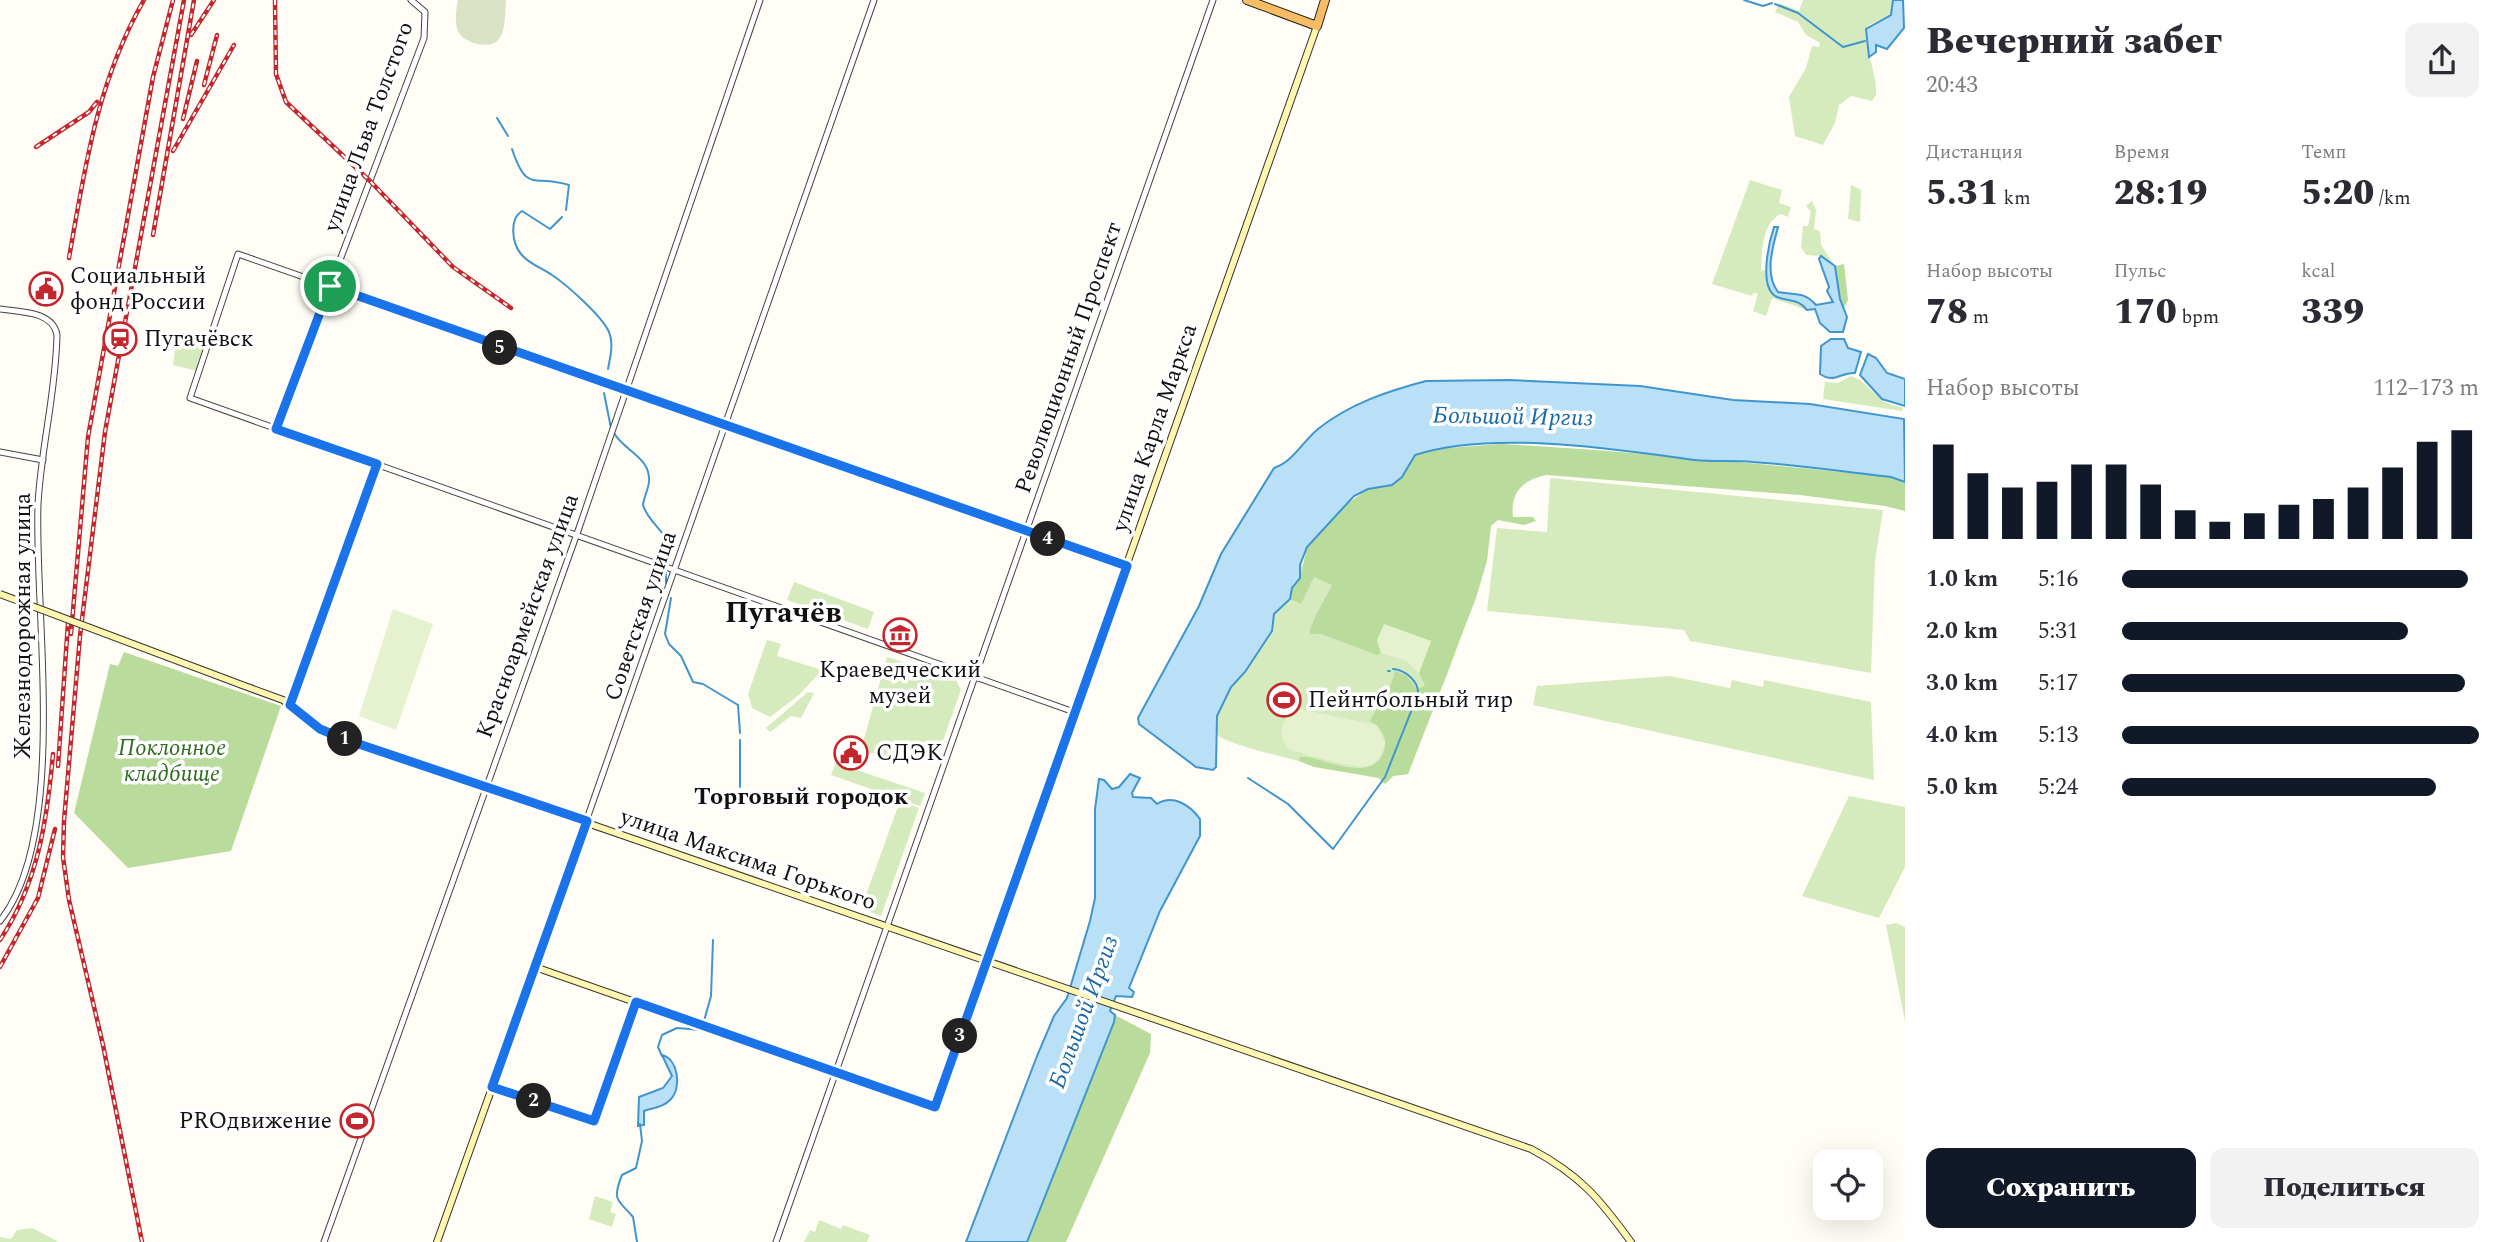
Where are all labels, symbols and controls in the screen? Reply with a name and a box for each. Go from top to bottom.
text: Вечерний забег [1926,13,2222,71]
street label: улица Льва Толстого [314,17,423,238]
button: share [2405,23,2479,97]
text: 20:43 [1926,68,1978,103]
text: Дистанция [1926,138,2023,167]
text: Время [2114,138,2170,167]
text: Темп [2301,138,2347,167]
text: 5.31 [1926,167,1999,220]
text: 28:19 [2114,167,2207,220]
text: 5:20 [2301,167,2374,220]
text: km [1999,184,2031,213]
text: /km [2374,184,2411,213]
street label: Революционный Проспект [1006,218,1132,498]
pin [300,256,360,316]
text: Набор высоты [1926,257,2053,286]
text: Пульс [2114,257,2166,286]
text: kcal [2301,257,2335,286]
place label: Социальный фонд России [70,259,206,320]
icon: arrive [311,267,349,305]
public building icon: Социальный фонд России [27,270,65,308]
text: 78 [1926,286,1968,339]
text: 170 [2114,286,2177,339]
text: 339 [2301,286,2364,339]
text: m [1968,303,1989,332]
text: bpm [2177,303,2219,332]
street label: улица Карла Маркса [1103,319,1207,538]
station icon: Пугачёвск [101,320,139,358]
place label: Пугачёвск [144,322,254,357]
pin: 5 [482,330,518,366]
text: 5 [494,333,505,362]
text: Набор высоты [1926,371,2080,406]
text: 112–173 m [2373,371,2479,406]
water label: Большой Иргиз [1432,398,1594,436]
street label: Красноармейская улица [467,489,589,743]
street label: Железнодорожная улица [6,493,41,759]
pin: 4 [1030,522,1066,556]
text: 4 [1042,524,1053,553]
street label: Советская улица [596,526,686,706]
text: 1.0 km [1926,562,1998,597]
text: 5:16 [2038,562,2078,597]
district label: Пугачёв [725,590,841,636]
text: 2.0 km [1926,614,1998,649]
text: 5:31 [2038,614,2078,649]
museum icon: Краеведческий музей [881,616,919,654]
place label: Краеведческий музей [819,653,981,714]
text: 3.0 km [1926,666,1998,701]
text: 5:17 [2038,666,2078,701]
sports icon: Пейнтбольный тир [1265,681,1303,719]
place label: Пейнтбольный тир [1308,683,1513,718]
text: 4.0 km [1926,718,1998,753]
text: 5:13 [2038,718,2078,753]
pin: 1 [328,722,362,756]
text: 1 [339,724,350,753]
park label: Поклонное кладбище [118,731,226,792]
public building icon: СДЭК [832,734,870,772]
place label: СДЭК [876,736,943,771]
text: 5.0 km [1926,770,1998,805]
text: 5:24 [2038,770,2078,805]
district label: Торговый городок [694,779,909,815]
street label: улица Максима Горького [614,799,881,920]
water label: Большой Иргиз [1040,930,1128,1094]
pin: 3 [942,1018,978,1054]
text: 3 [954,1021,965,1050]
pin: 2 [516,1084,552,1118]
text: 2 [528,1086,539,1115]
sports icon: PROдвижение [338,1102,376,1140]
place label: PROдвижение [179,1104,332,1139]
button: Сохранить [1926,1148,2196,1228]
button: Поделиться [2210,1148,2479,1228]
map controls [1813,1150,1883,1220]
button: locate [1813,1150,1883,1220]

